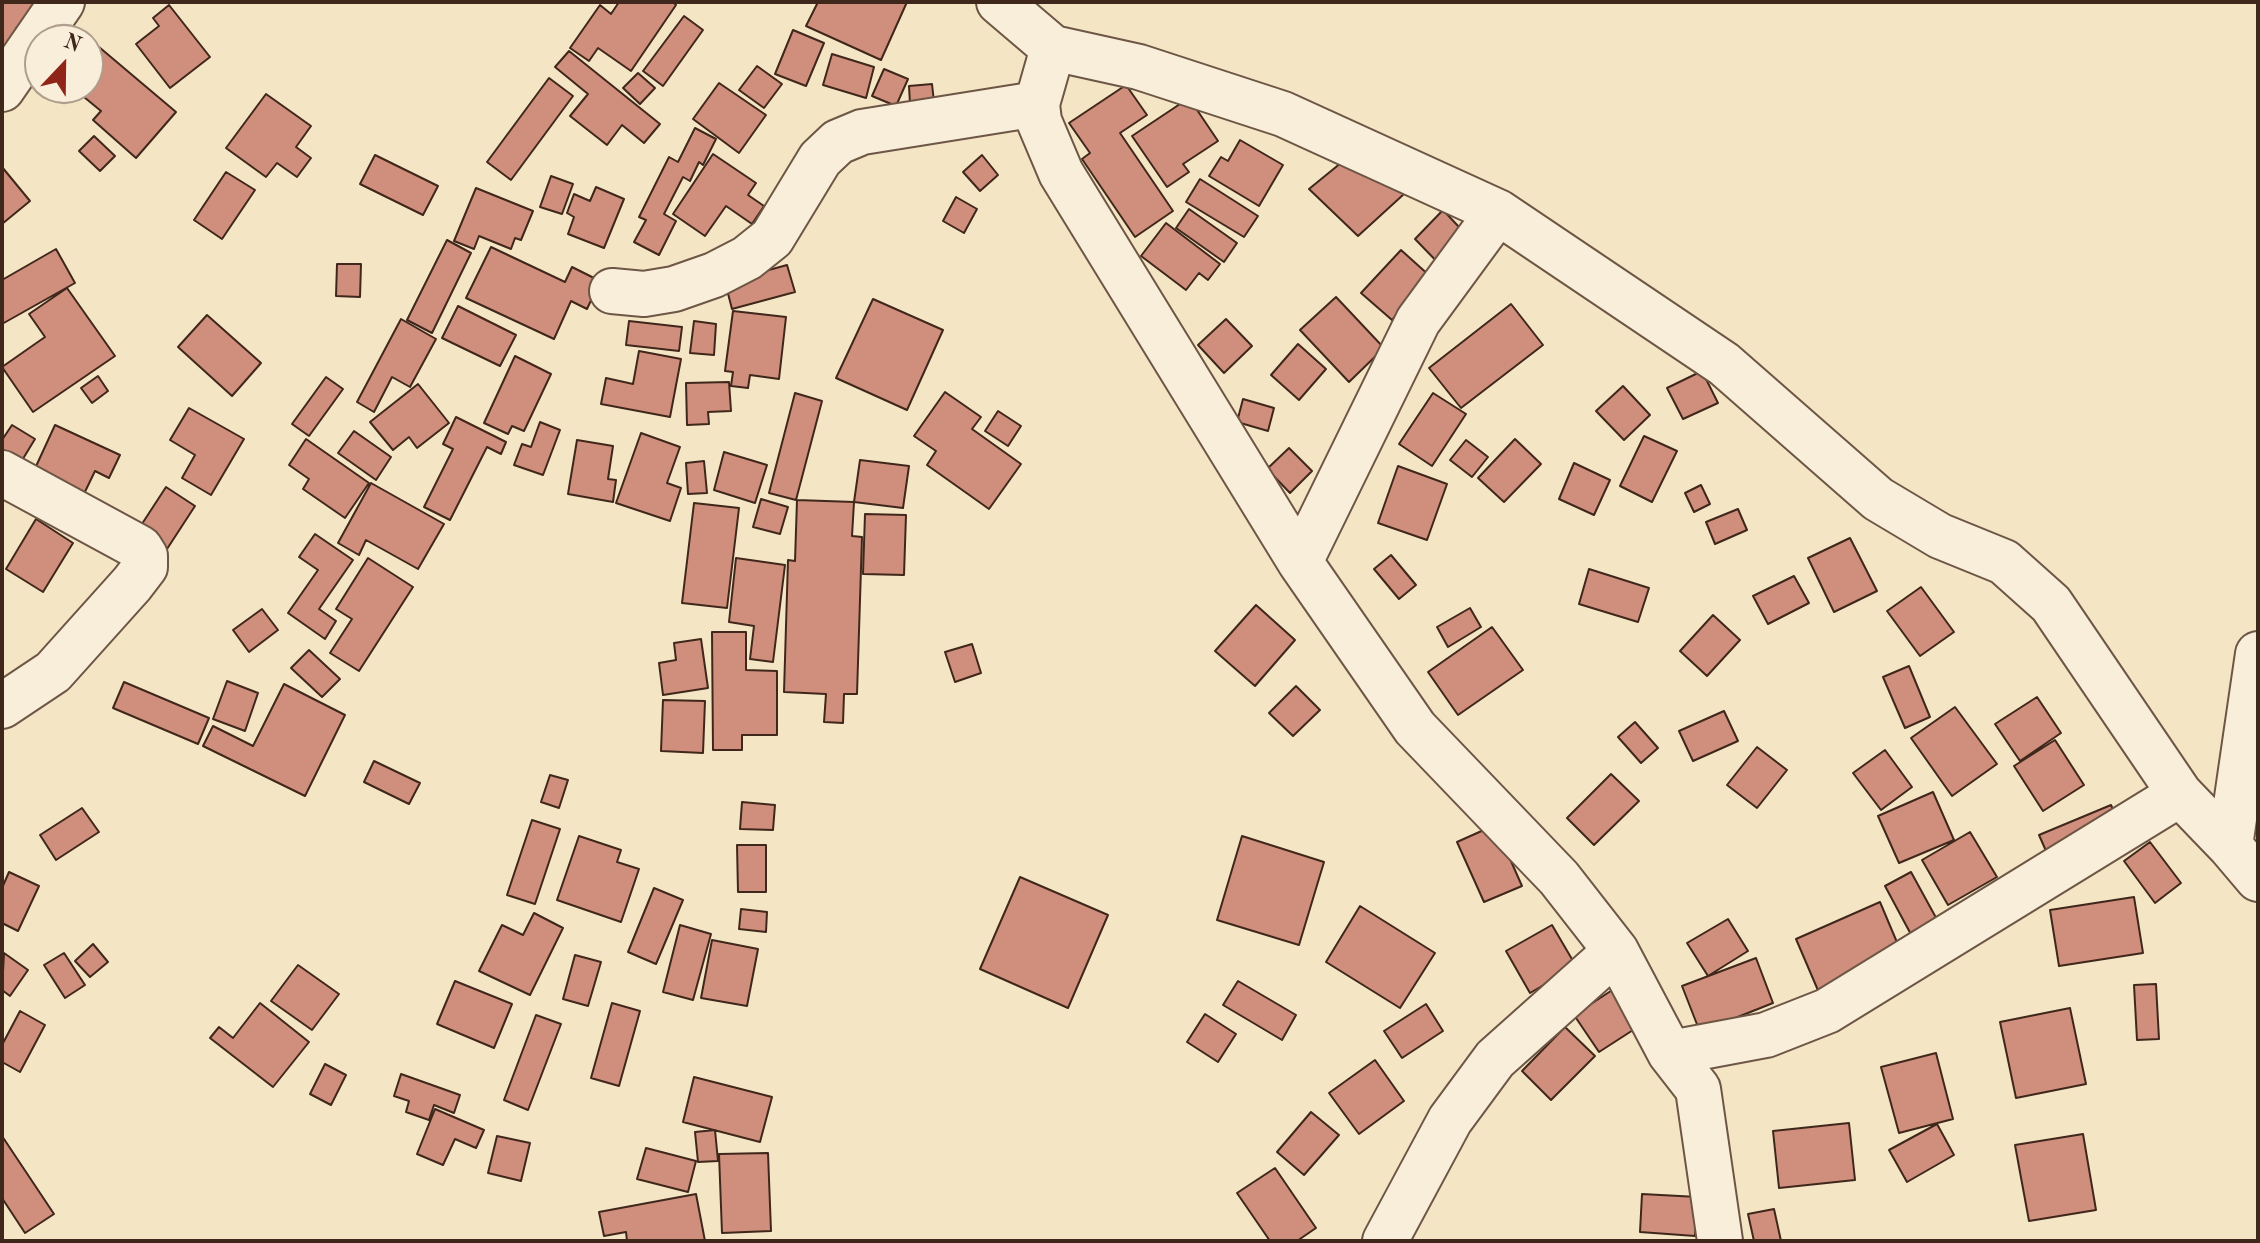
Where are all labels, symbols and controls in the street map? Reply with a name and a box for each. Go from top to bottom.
north arrow [24,24,104,104]
text: N [60,30,84,57]

